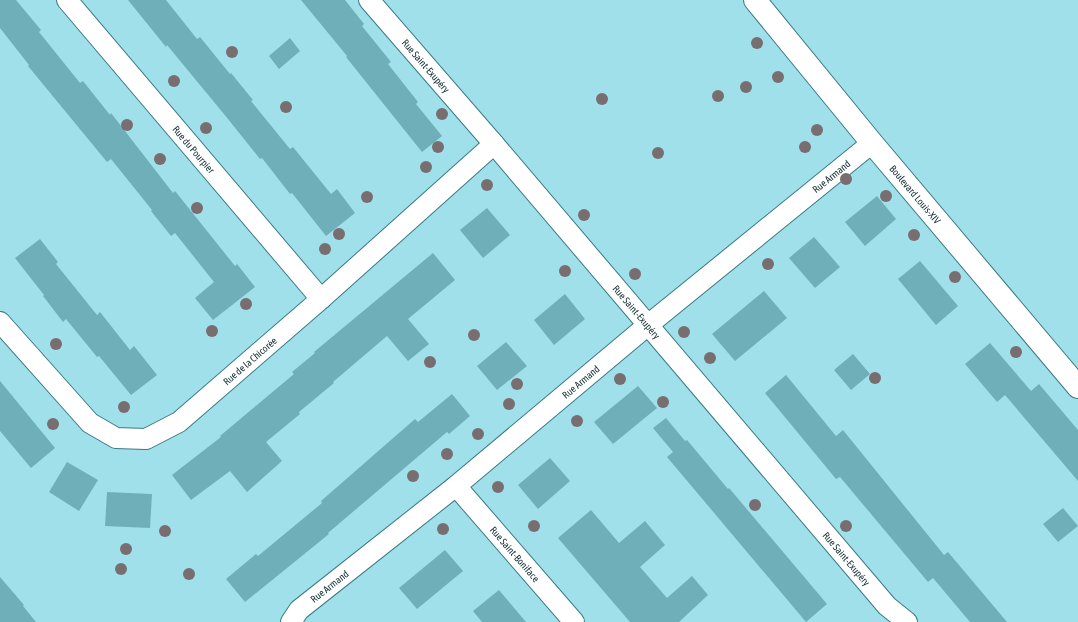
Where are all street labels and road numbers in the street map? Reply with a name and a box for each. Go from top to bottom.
street label: Rue Saint-Exupéry [400,37,452,95]
street label: Rue du Pourpier [170,124,217,176]
street label: Rue Armand [810,158,853,195]
street label: Boulevard Louis-XIV [887,163,943,226]
street label: Rue Saint-Exupéry [611,283,662,341]
street label: Rue de la Chicorée [221,335,279,387]
street label: Rue Armand [560,363,602,401]
street label: Rue Saint-Boniface [488,524,542,584]
street label: Rue Saint-Exupéry [820,530,872,588]
street label: Rue Armand [308,568,351,605]

